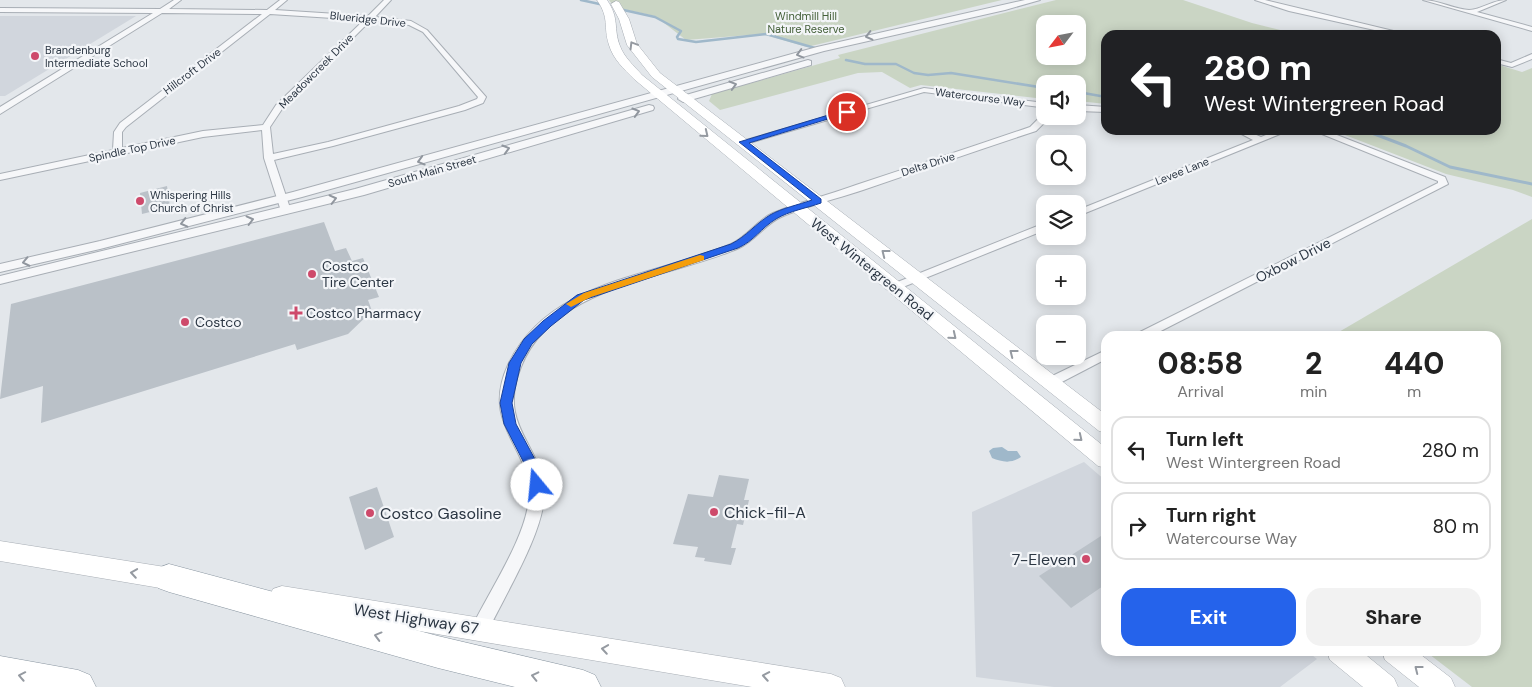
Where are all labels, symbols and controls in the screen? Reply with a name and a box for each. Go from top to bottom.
street label: Blueridge Drive [329,8,407,30]
park label: Windmill Hill Nature Reserve [767,9,845,36]
north arrow [1036,15,1086,65]
map controls [1036,15,1086,365]
one-way arrow [865,30,874,41]
street label: Meadowcreek Drive [276,31,356,111]
one-way arrow [629,41,639,50]
place label: Brandenburg Intermediate School [45,43,148,70]
street label: Hillcroft Drive [160,45,224,97]
text: 280 m [1204,45,1312,91]
one-way arrow [796,48,805,59]
marker: Brandenburg Intermediate School [29,50,41,62]
icon: left [1121,50,1186,115]
button: sound [1036,75,1086,125]
one-way arrow [728,80,736,90]
street label: Watercourse Way [934,85,1026,109]
text: West Wintergreen Road [1204,89,1444,118]
pin [826,91,868,133]
icon: arrive [833,98,861,126]
one-way arrow [632,107,640,117]
one-way arrow [699,128,708,136]
street label: Spindle Top Drive [87,133,177,165]
button: search [1036,135,1086,185]
one-way arrow [502,145,510,155]
street label: Delta Drive [899,149,957,179]
street label: South Main Street [386,152,478,190]
street label: Levee Lane [1153,154,1211,188]
one-way arrow [417,156,426,166]
place label: Whispering Hills Church of Christ [150,188,234,215]
one-way arrow [329,194,338,205]
marker: Whispering Hills Church of Christ [134,195,146,207]
button: layers [1036,195,1086,245]
street label: West Wintergreen Road [807,214,937,324]
one-way arrow [246,215,254,225]
one-way arrow [179,217,188,228]
street label: Oxbow Drive [1252,233,1334,287]
one-way arrow [881,249,890,258]
button: + [1036,255,1086,305]
one-way arrow [21,256,30,267]
place label: Costco Tire Center [322,257,394,291]
marker: Costco Tire Center [306,268,318,280]
place label: Costco Pharmacy [306,304,421,322]
marker: Costco Pharmacy [290,307,302,319]
place label: Costco [195,313,242,331]
button: − [1036,315,1086,365]
marker: Costco [179,316,191,328]
one-way arrow [948,330,957,339]
text: 08:58 [1158,344,1243,383]
text: 2 [1305,344,1322,383]
text: 440 [1384,344,1444,383]
one-way arrow [1010,350,1019,358]
text: Arrival [1177,381,1224,402]
text: min [1300,381,1327,402]
text: m [1407,381,1421,402]
text: Turn left [1166,427,1244,452]
one-way arrow [1074,433,1083,442]
icon: left [1123,436,1151,464]
text: 280 m [1422,438,1479,463]
text: West Wintergreen Road [1166,452,1341,473]
position arrow [510,458,562,510]
place label: Chick-fil-A [724,502,806,523]
place label: Costco Gasoline [380,503,502,524]
text: Turn right [1166,503,1256,528]
marker: Chick-fil-A [708,506,720,518]
marker: Costco Gasoline [364,507,376,519]
icon: right [1123,512,1151,540]
text: 80 m [1432,514,1479,539]
text: Watercourse Way [1166,528,1297,549]
place label: 7-Eleven [1012,549,1076,570]
marker: 7-Eleven [1080,553,1092,565]
one-way arrow [130,568,138,578]
button: Exit [1121,588,1296,646]
button: Share [1306,588,1481,646]
street label: West Highway 67 [352,599,480,639]
one-way arrow [374,631,382,641]
one-way arrow [601,645,610,655]
one-way arrow [1415,667,1424,675]
one-way arrow [18,671,26,682]
one-way arrow [531,671,540,682]
one-way arrow [761,671,770,681]

